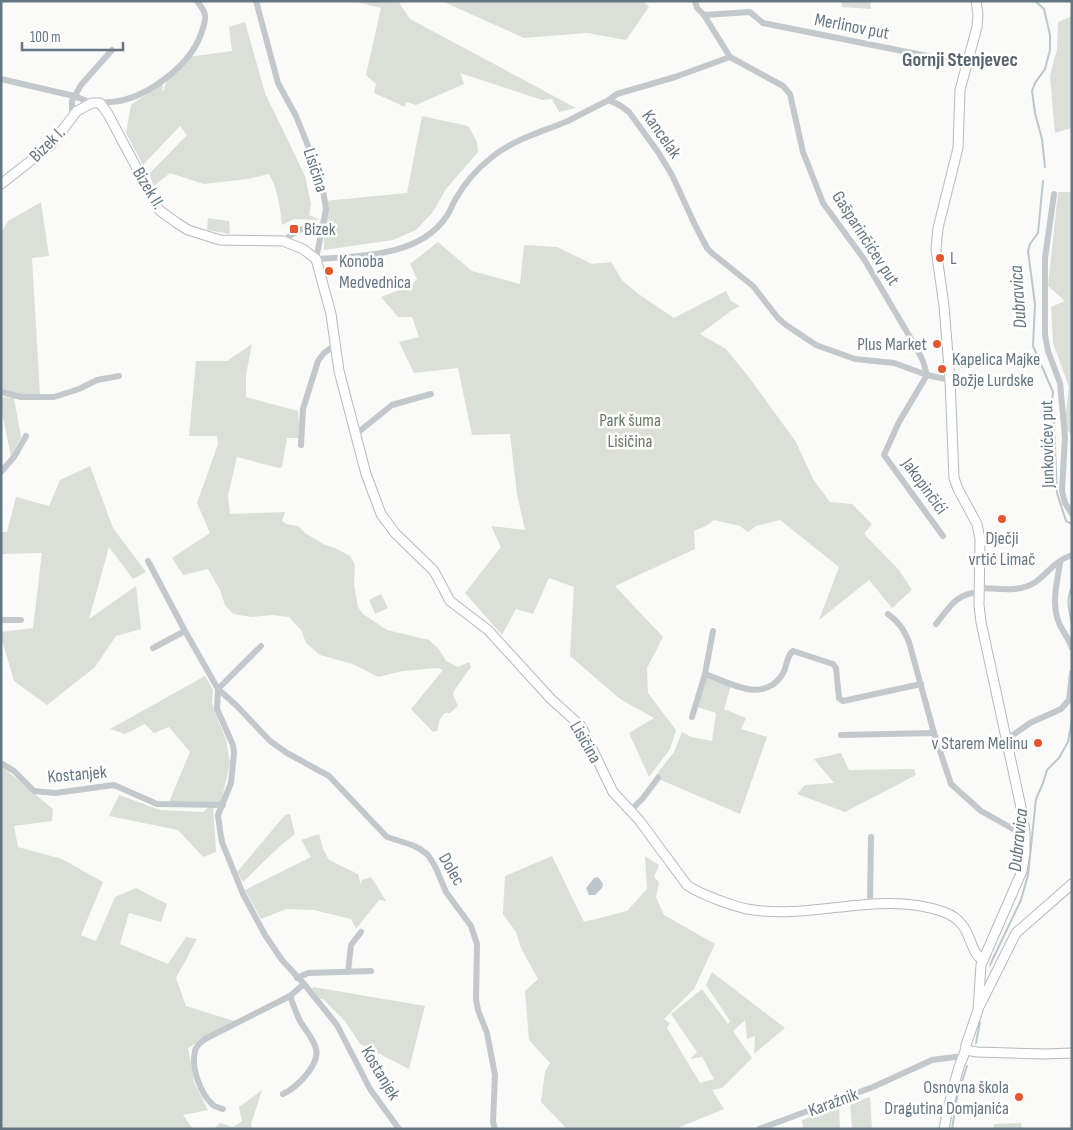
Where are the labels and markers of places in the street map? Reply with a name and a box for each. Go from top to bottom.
place label: Bizek [304,219,336,240]
marker: Bizek [288,223,300,235]
place label: L [950,248,957,269]
place label: Konoba Medvednica [339,251,411,293]
marker: L [934,252,946,264]
marker: Konoba Medvednica [323,265,335,277]
place label: Plus Market [857,334,928,355]
marker: Plus Market [931,338,943,350]
place label: Kapelica Majke Božje Lurdske [952,349,1040,391]
marker: Kapelica Majke Božje Lurdske [936,363,948,375]
marker: Dječji vrtić Limač [996,513,1008,525]
place label: Dječji vrtić Limač [969,528,1035,570]
place label: v Starem Melinu [931,733,1028,754]
marker: v Starem Melinu [1032,737,1044,749]
place label: Osnovna škola Dragutina Domjanića [884,1077,1009,1119]
marker: Osnovna škola Dragutina Domjanića [1013,1091,1025,1103]

